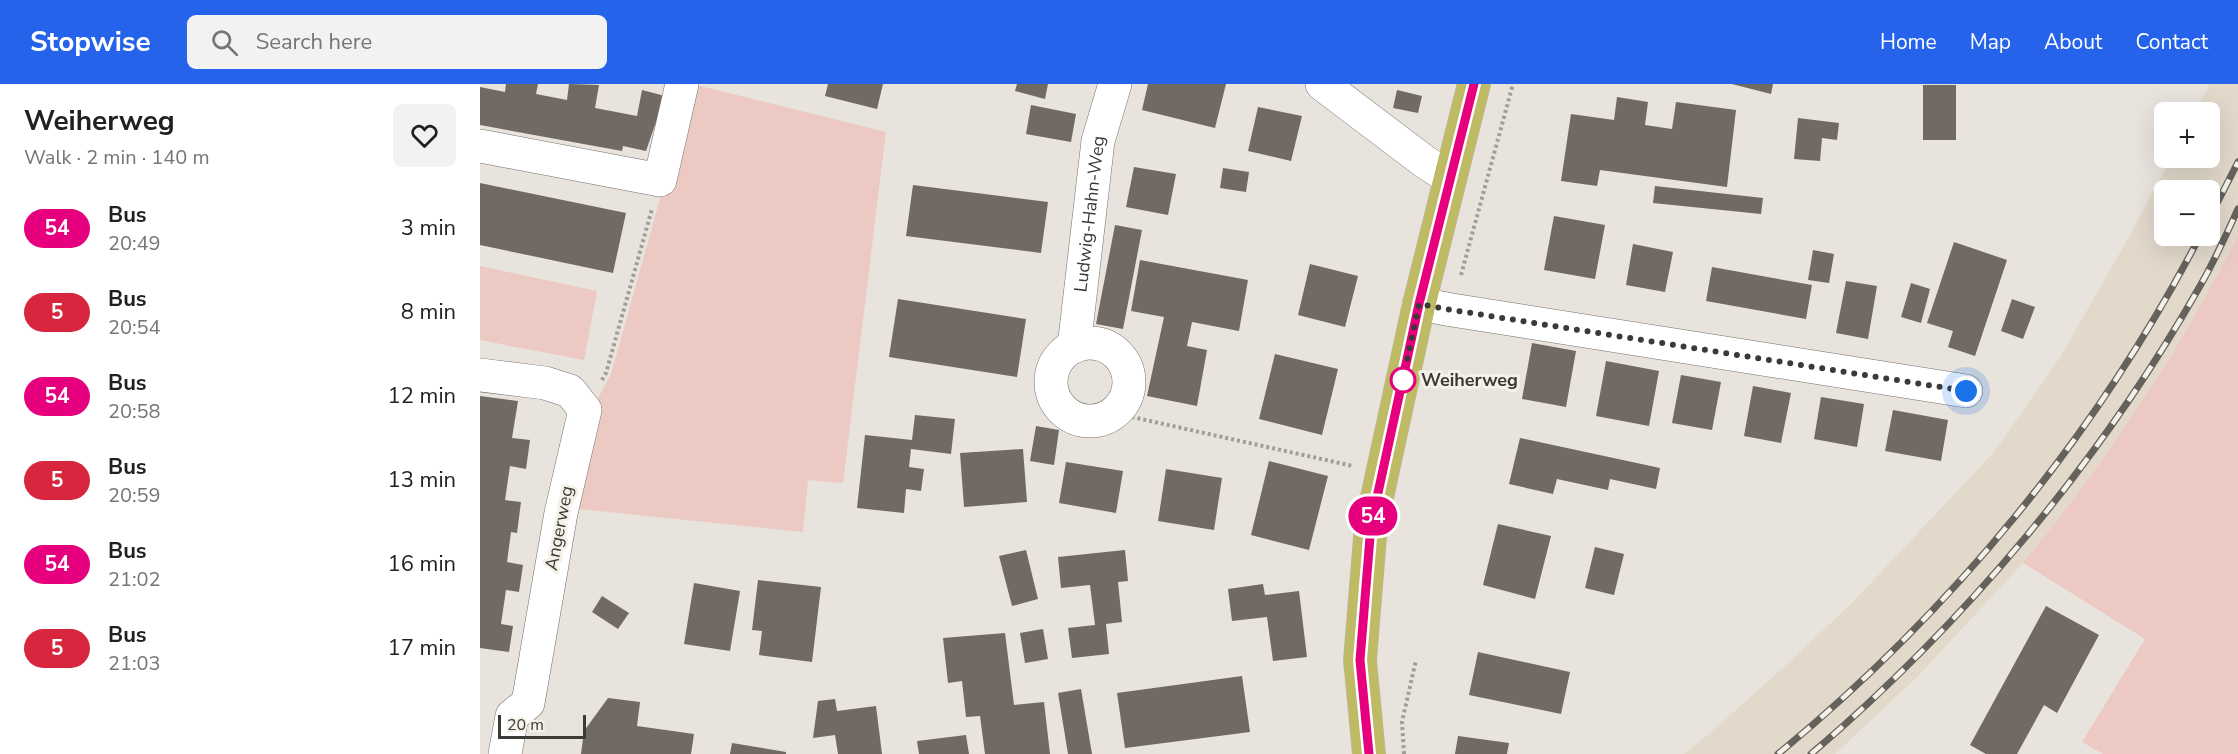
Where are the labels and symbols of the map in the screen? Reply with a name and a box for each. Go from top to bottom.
street label: Ludwig-Hahn-Weg [1068,134,1111,293]
marker: Weiherweg [1390,367,1416,393]
place label: Weiherweg [1421,368,1518,392]
your location [1951,376,1981,406]
street label: Angerweg [539,484,579,572]
line badge: 54 [1346,496,1400,536]
scale bar [498,712,586,740]

